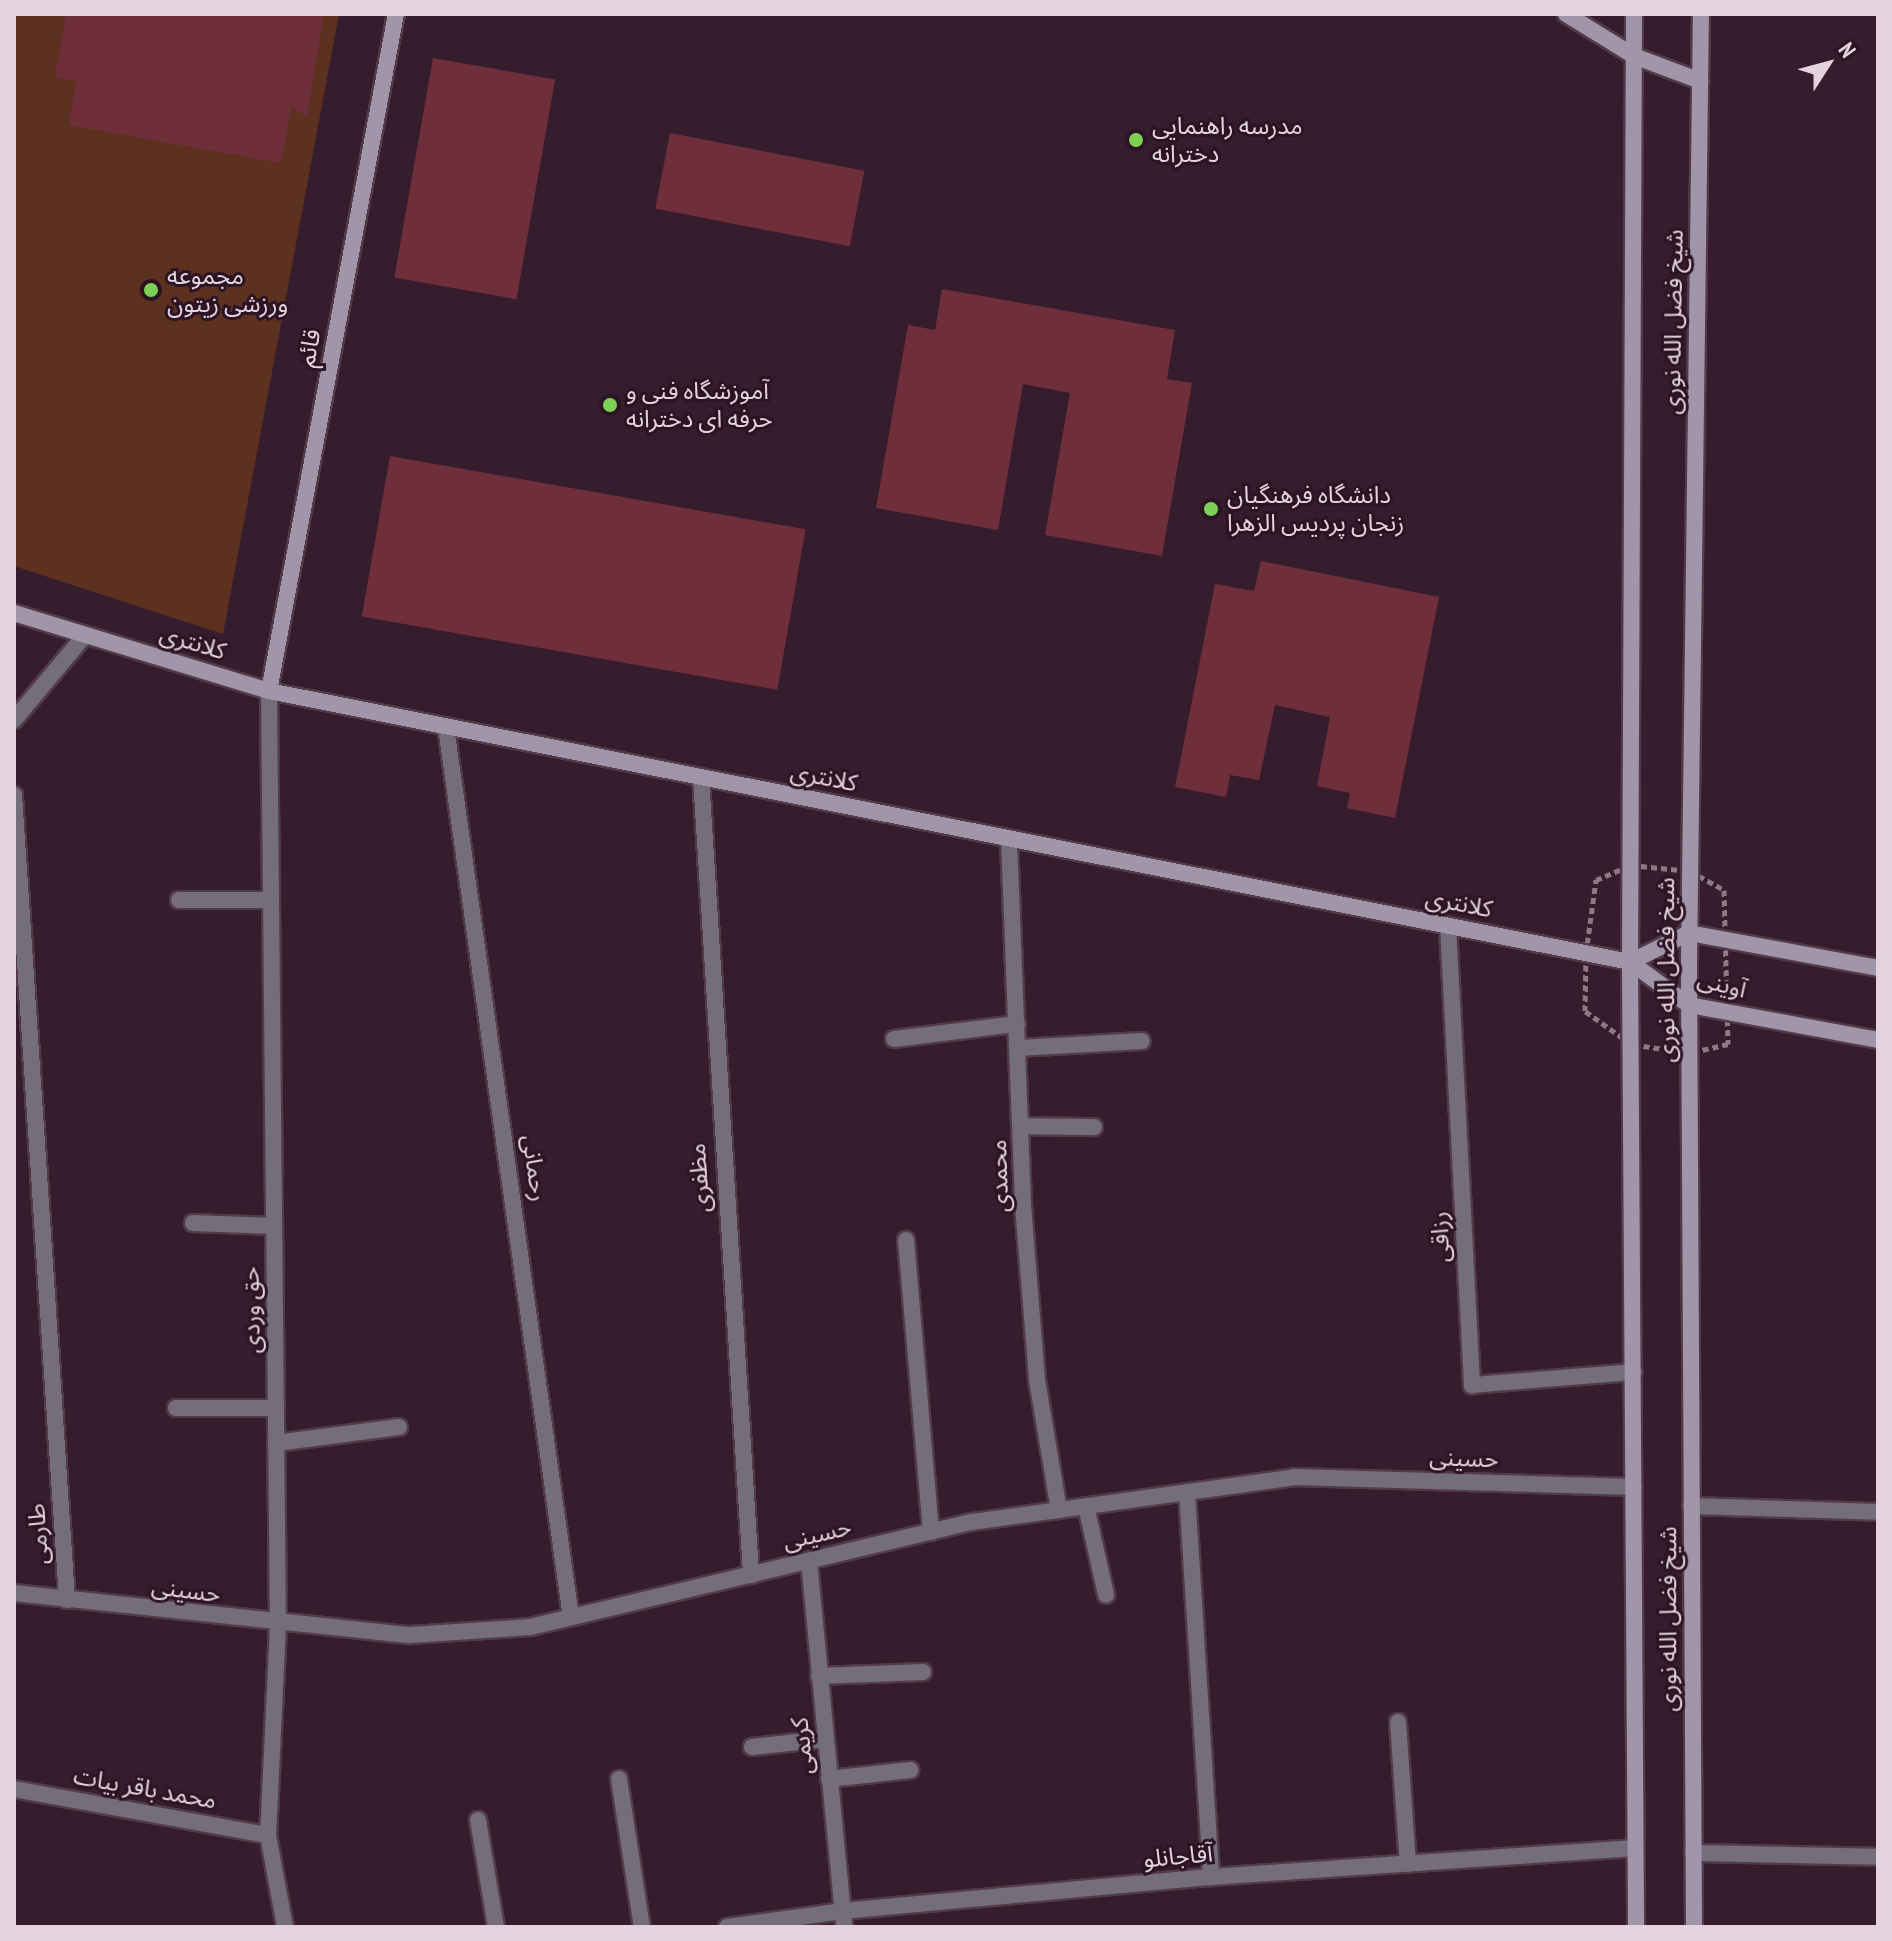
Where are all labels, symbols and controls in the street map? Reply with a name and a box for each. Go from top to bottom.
north arrow [1788,24,1868,104]
text: N [1833,37,1862,63]
place label: مدرسه راهنمایی دخترانه [1152,112,1303,168]
marker: مدرسه راهنمایی دخترانه [1127,131,1145,149]
street label: شیخ فضل الله نوری [1657,229,1689,415]
place label: مجموعه ورزشی زیتون [167,262,288,318]
marker: مجموعه ورزشی زیتون [142,281,160,299]
street label: قائم [291,327,327,369]
place label: آموزشگاه فنی و حرفه ای دخترانه [626,377,773,433]
marker: آموزشگاه فنی و حرفه ای دخترانه [601,396,619,414]
place label: دانشگاه فرهنگیان زنجان پردیس الزهرا [1227,481,1404,537]
marker: دانشگاه فرهنگیان زنجان پردیس الزهرا [1202,500,1220,518]
street label: کلانتری [157,618,229,666]
street label: کلانتری [788,756,860,798]
street label: شیخ فضل الله نوری [1652,877,1680,1063]
street label: کلانتری [1423,882,1495,924]
street label: آوینی [1695,964,1749,1004]
street label: رحمانی [516,1133,554,1203]
street label: محمدی [983,1139,1015,1213]
street label: مظفری [682,1142,716,1214]
street label: رزاقی [1424,1211,1456,1263]
street label: حق وردی [236,1266,266,1354]
street label: حسینی [1429,1442,1499,1474]
street label: طارمی [21,1502,55,1566]
street label: حسینی [780,1512,854,1556]
street label: شیخ فضل الله نوری [1654,1526,1682,1712]
street label: حسینی [150,1571,222,1609]
street label: کریمی [785,1716,819,1776]
street label: محمد باقر بیات [71,1761,219,1815]
street label: آقاجانلو [1142,1839,1214,1873]

